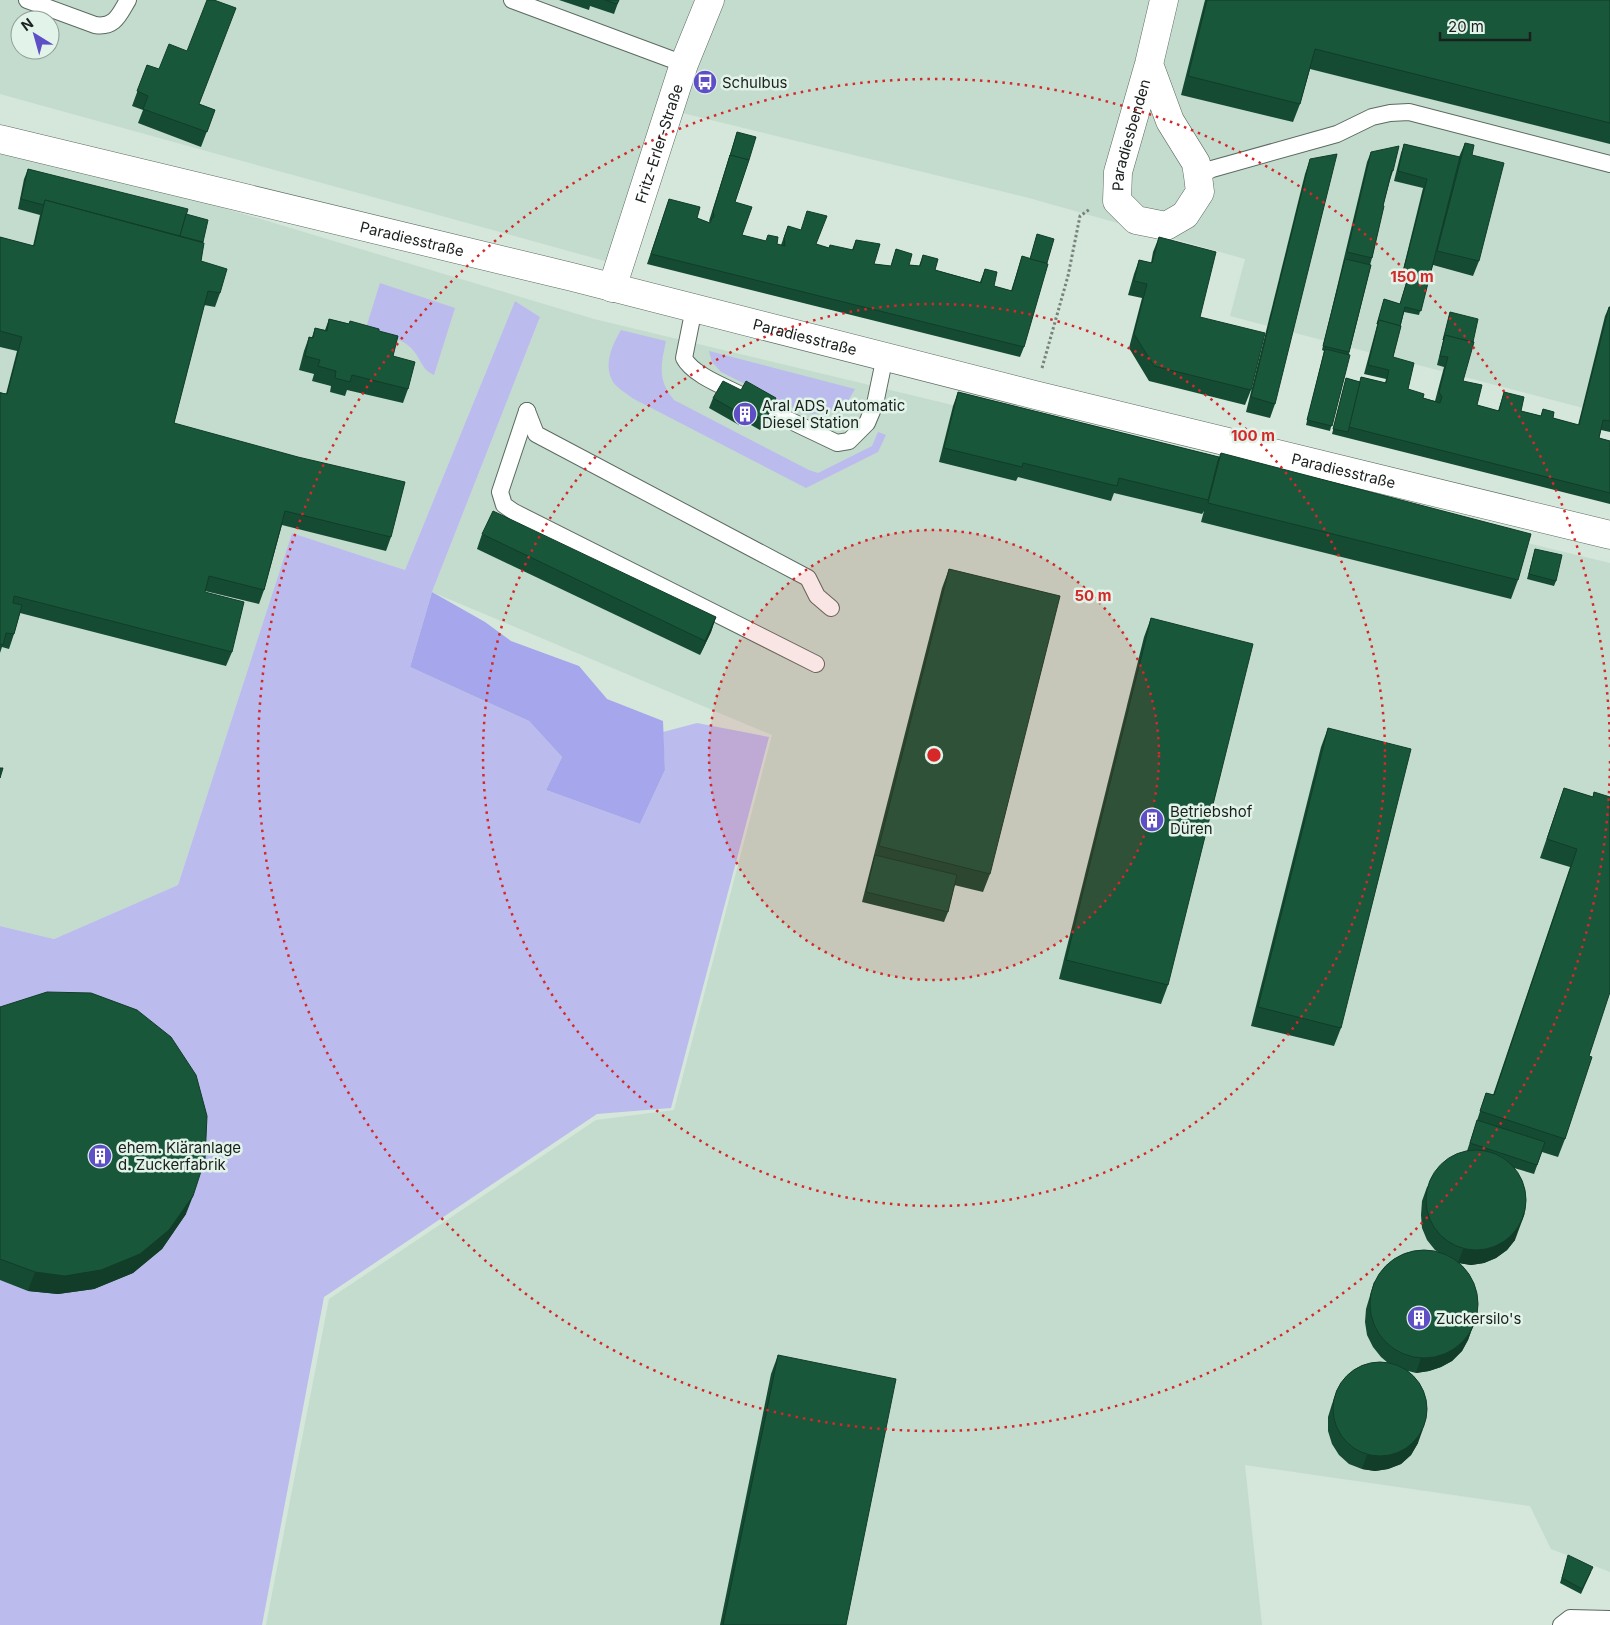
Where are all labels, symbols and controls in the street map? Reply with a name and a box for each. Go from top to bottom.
north arrow [10,10,60,60]
scale bar [1440,10,1530,42]
text: N [17,14,36,34]
text: 20 m [1448,17,1484,36]
bus stop icon: Schulbus [692,69,718,95]
place label: Schulbus [722,73,788,92]
street label: Paradiesbenden [1108,77,1154,191]
street label: Fritz-Erler-Straße [630,81,687,205]
street label: Paradiesstraße [358,217,466,260]
text: 150 m [1390,267,1434,286]
street label: Paradiesstraße [751,314,859,359]
place label: Aral ADS, Automatic Diesel Station [762,396,905,432]
building icon: Aral ADS, Automatic Diesel Station [732,401,758,427]
text: 100 m [1231,426,1275,445]
street label: Paradiesstraße [1290,448,1398,492]
text: 50 m [1075,586,1111,605]
centre of rings [925,746,943,764]
place label: Betriebshof Düren [1170,802,1253,838]
building icon: Betriebshof Düren [1139,807,1165,833]
place label: ehem. Kläranlage d. Zuckerfabrik [118,1138,241,1174]
building icon: ehem. Kläranlage d. Zuckerfabrik [87,1143,113,1169]
building icon: Zuckersilo's [1406,1305,1432,1331]
place label: Zuckersilo's [1436,1309,1522,1328]

